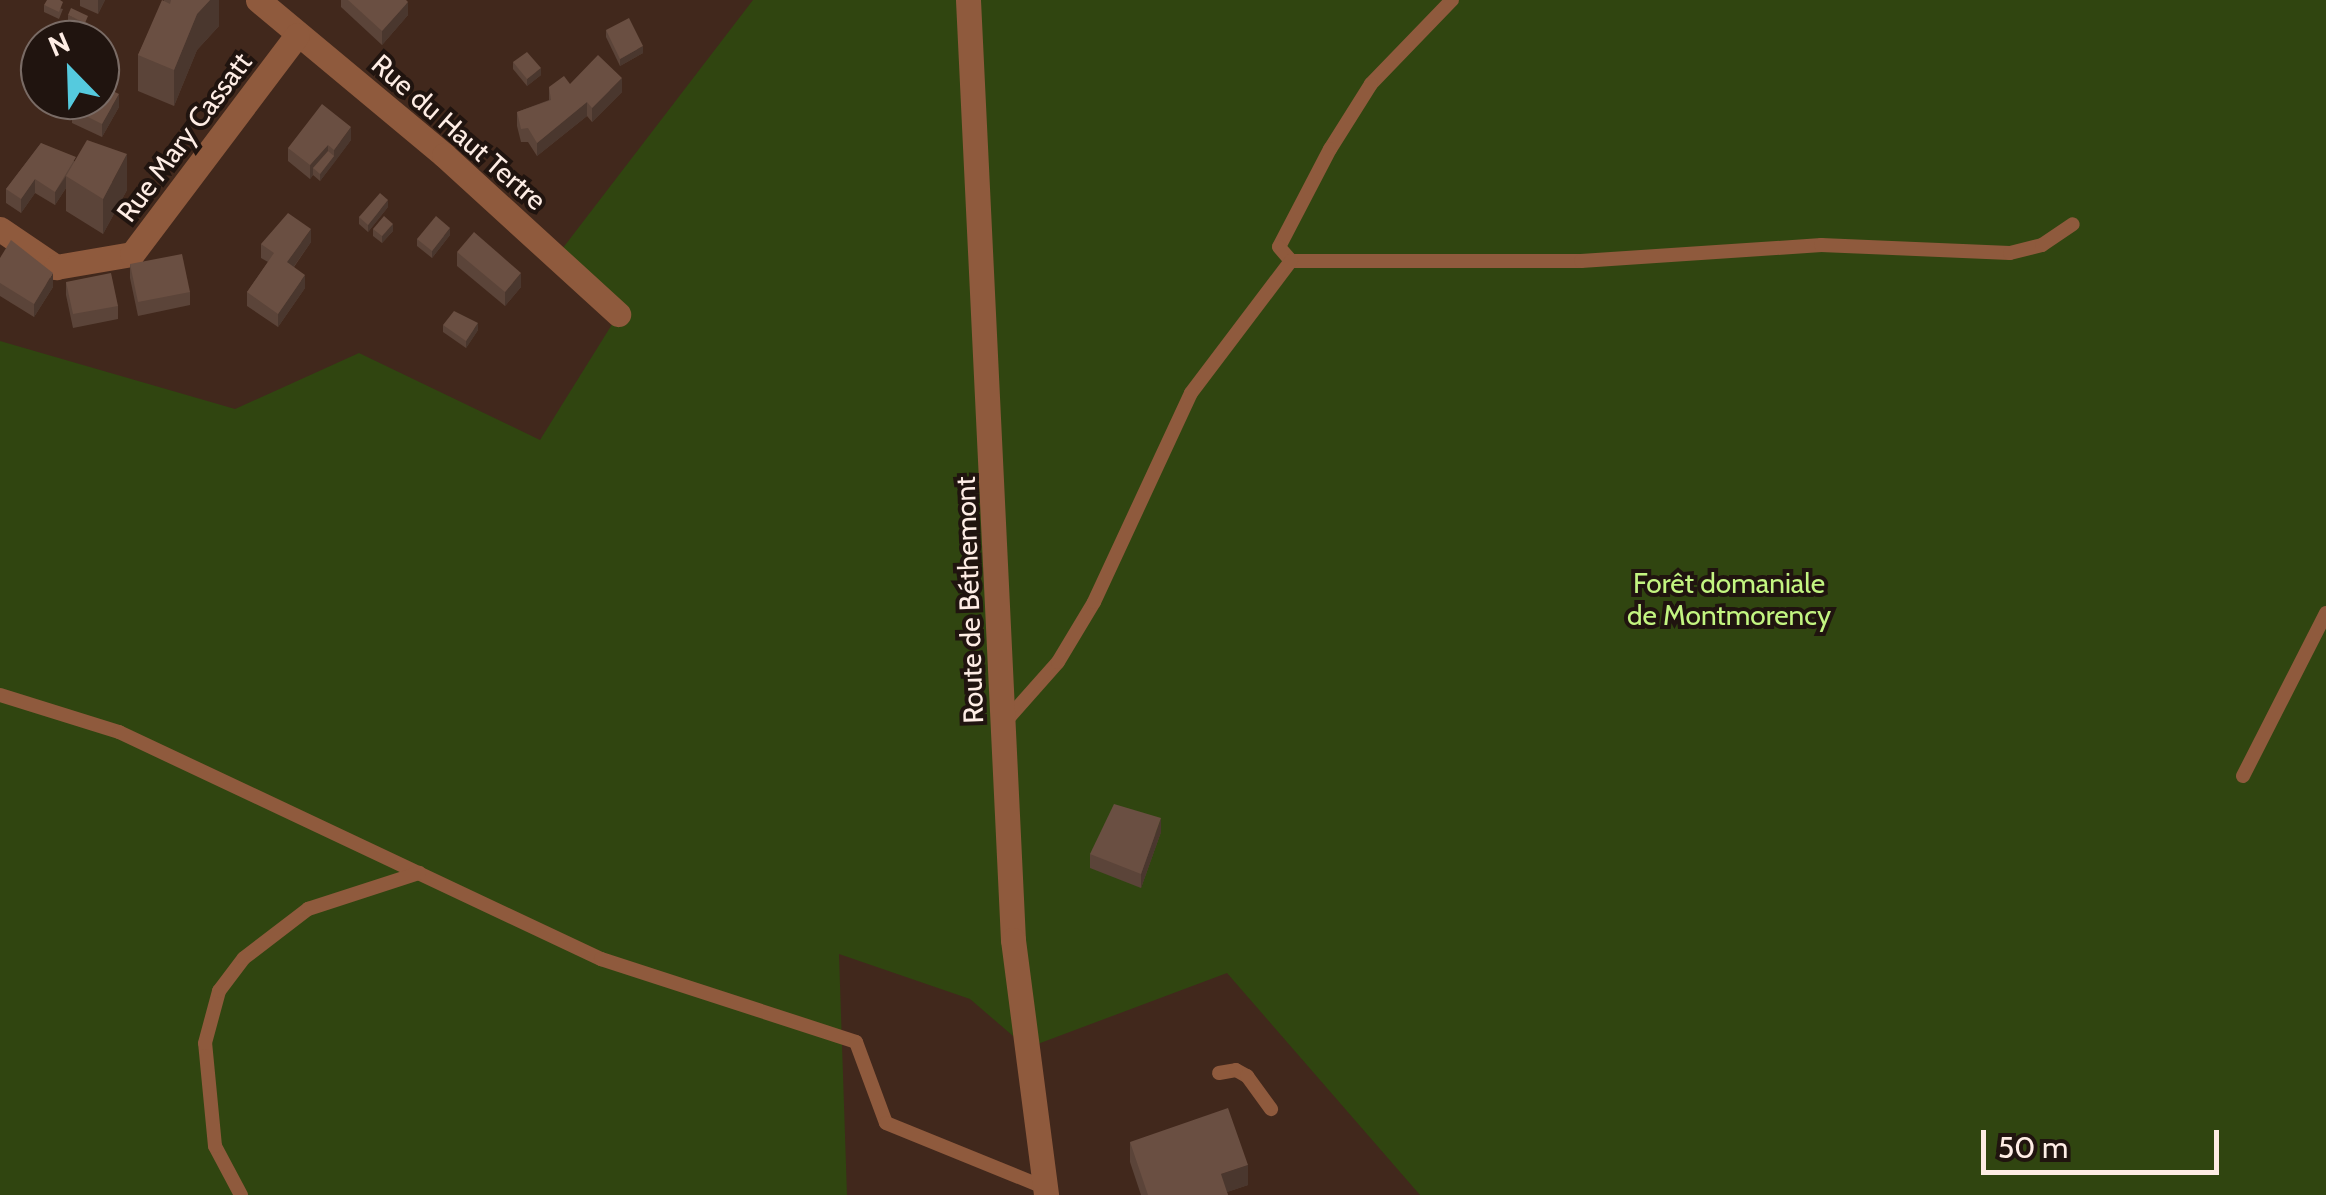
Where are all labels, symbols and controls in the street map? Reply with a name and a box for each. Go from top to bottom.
north arrow [20,20,120,120]
text: N [43,25,75,64]
street label: Rue Mary Cassatt [109,46,259,228]
street label: Rue du Haut Tertre [365,47,553,217]
street label: Route de Béthemont [948,476,990,724]
park label: Forêt domaniale de Montmorency [1627,566,1831,632]
scale bar [1986,1110,2224,1172]
text: 50 m [1998,1129,2068,1166]

